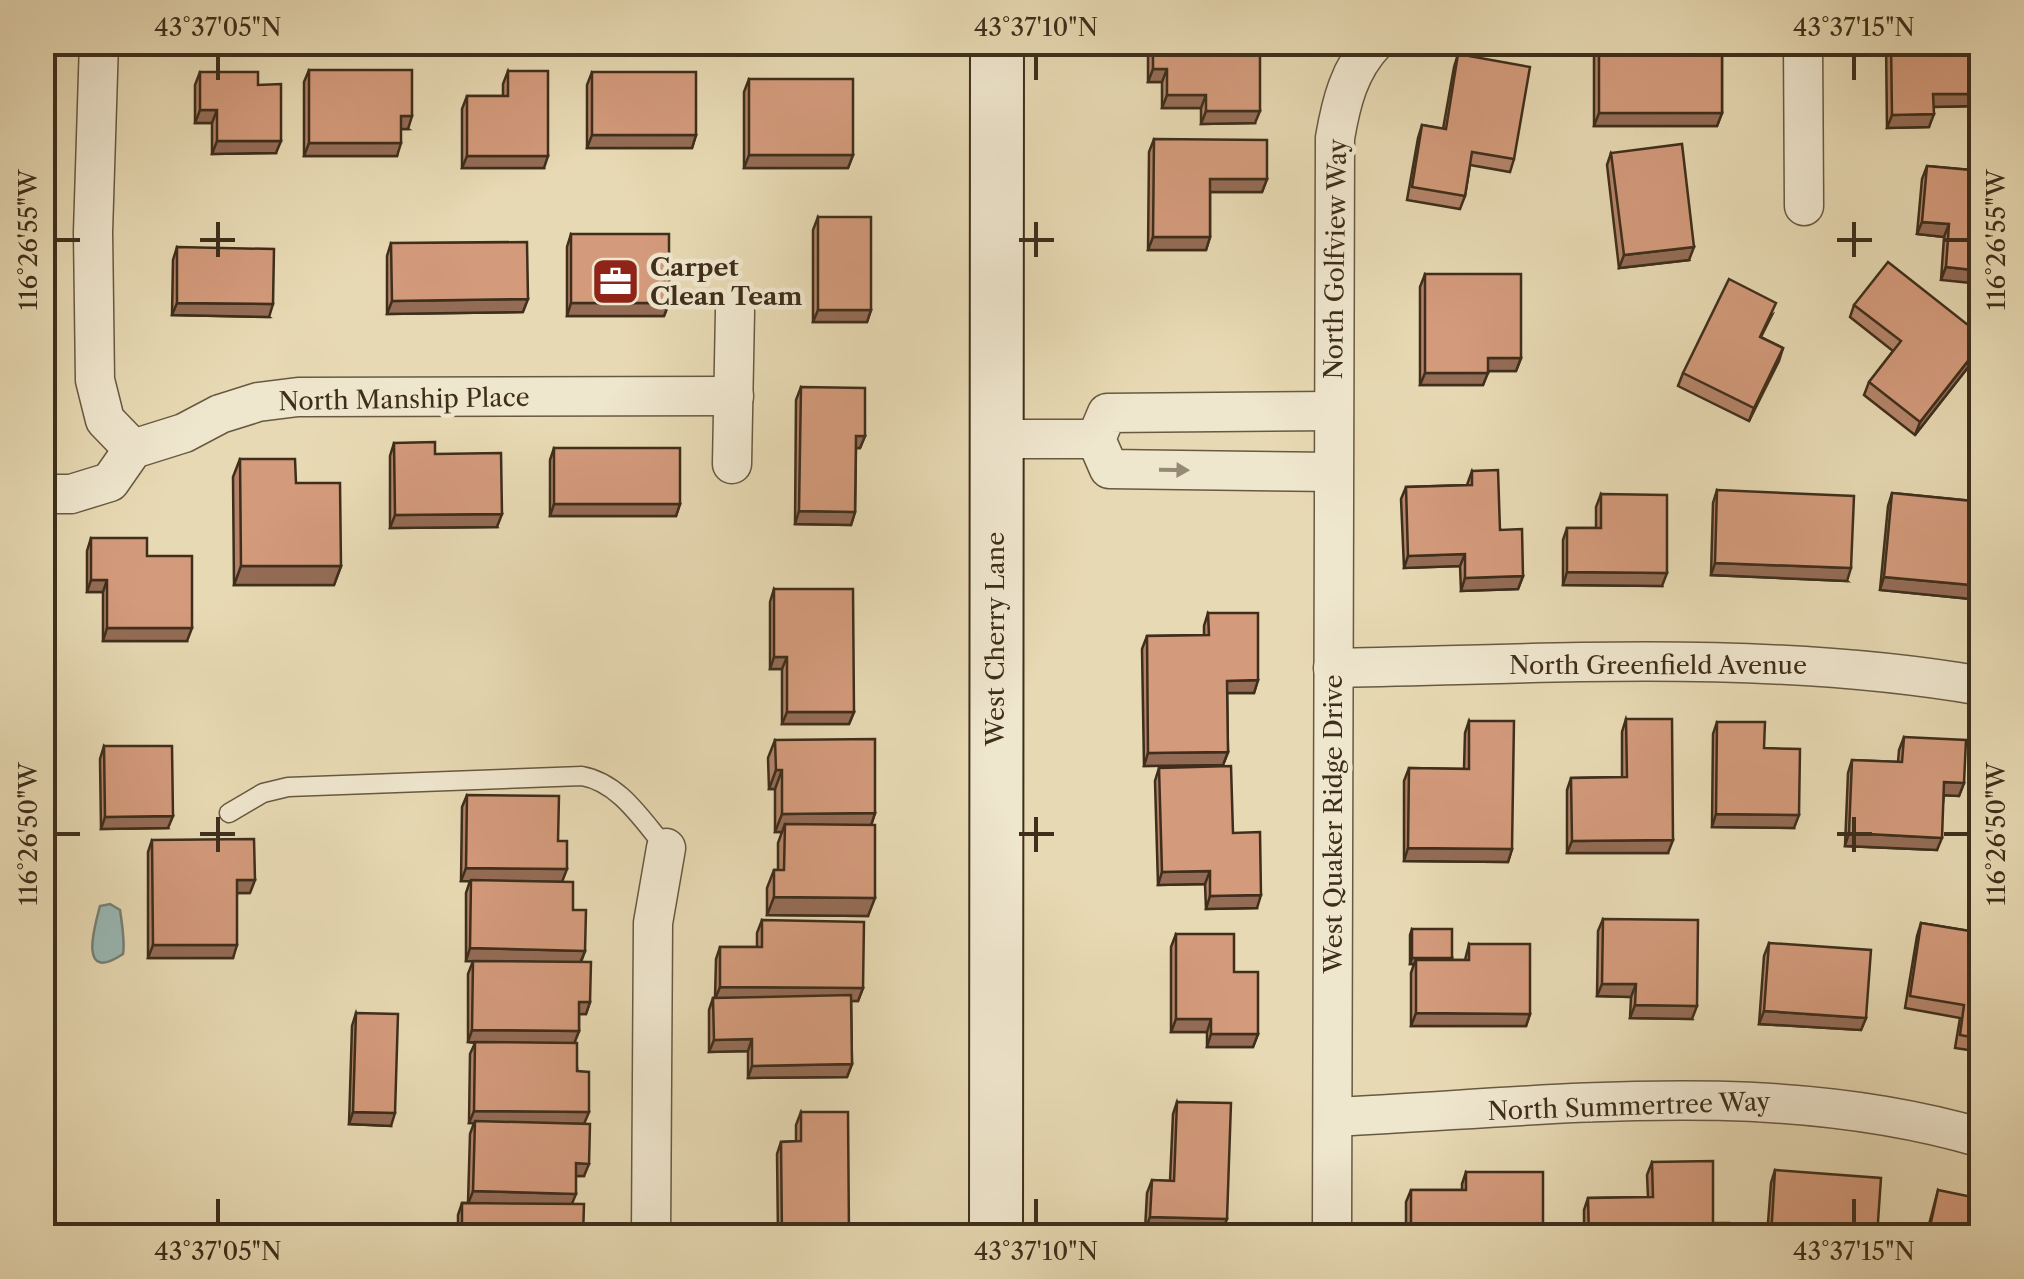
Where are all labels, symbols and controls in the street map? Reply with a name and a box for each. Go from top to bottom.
text: 43°37'05"N [154,12,282,43]
text: 43°37'10"N [974,12,1098,43]
text: 43°37'15"N [1793,12,1915,43]
street label: North Golfview Way [1318,137,1353,380]
text: 116°26'55"W [13,169,44,311]
text: 116°26'55"W [1981,169,2012,311]
place label: Carpet Clean Team [650,252,803,312]
office icon: Carpet Clean Team [589,255,641,307]
street label: North Manship Place [278,382,530,417]
one-way arrow [1159,462,1191,478]
street label: West Cherry Lane [980,532,1011,747]
street label: North Greenfield Avenue [1509,650,1807,681]
street label: West Quaker Ridge Drive [1318,675,1349,974]
text: 116°26'50"W [13,762,44,906]
text: 116°26'50"W [1981,762,2012,906]
street label: North Summertree Way [1487,1086,1772,1127]
text: 43°37'05"N [154,1236,282,1267]
text: 43°37'10"N [974,1236,1098,1267]
text: 43°37'15"N [1793,1236,1915,1267]

